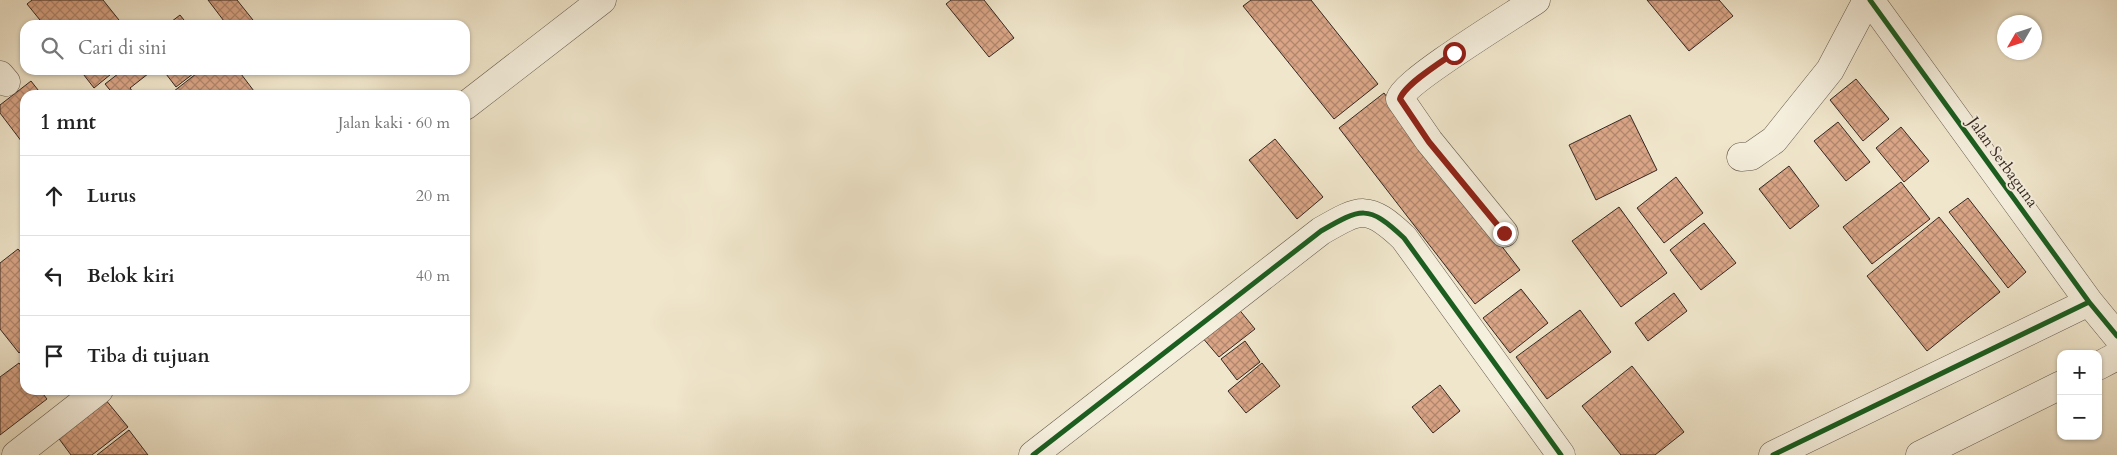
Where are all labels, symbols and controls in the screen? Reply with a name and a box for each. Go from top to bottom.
north arrow [1997,15,2042,60]
search box [20,20,470,75]
icon: search [38,34,66,62]
text: Cari di sini [78,35,167,61]
route start [1443,42,1466,65]
text: 1 mnt [40,108,96,137]
street label: Jalan Serbaguna [1961,111,2043,212]
text: Jalan kaki · 60 m [338,112,450,134]
icon: ahead [40,182,68,210]
text: Lurus [87,183,136,209]
text: 20 m [416,185,450,207]
route end [1493,222,1516,245]
icon: left [40,262,68,290]
text: Belok kiri [87,263,174,289]
text: 40 m [416,265,450,287]
icon: arrive [40,342,68,370]
text: Tiba di tujuan [87,343,210,369]
map controls [2057,350,2102,440]
button: + [2057,350,2102,395]
button: − [2057,395,2102,440]

